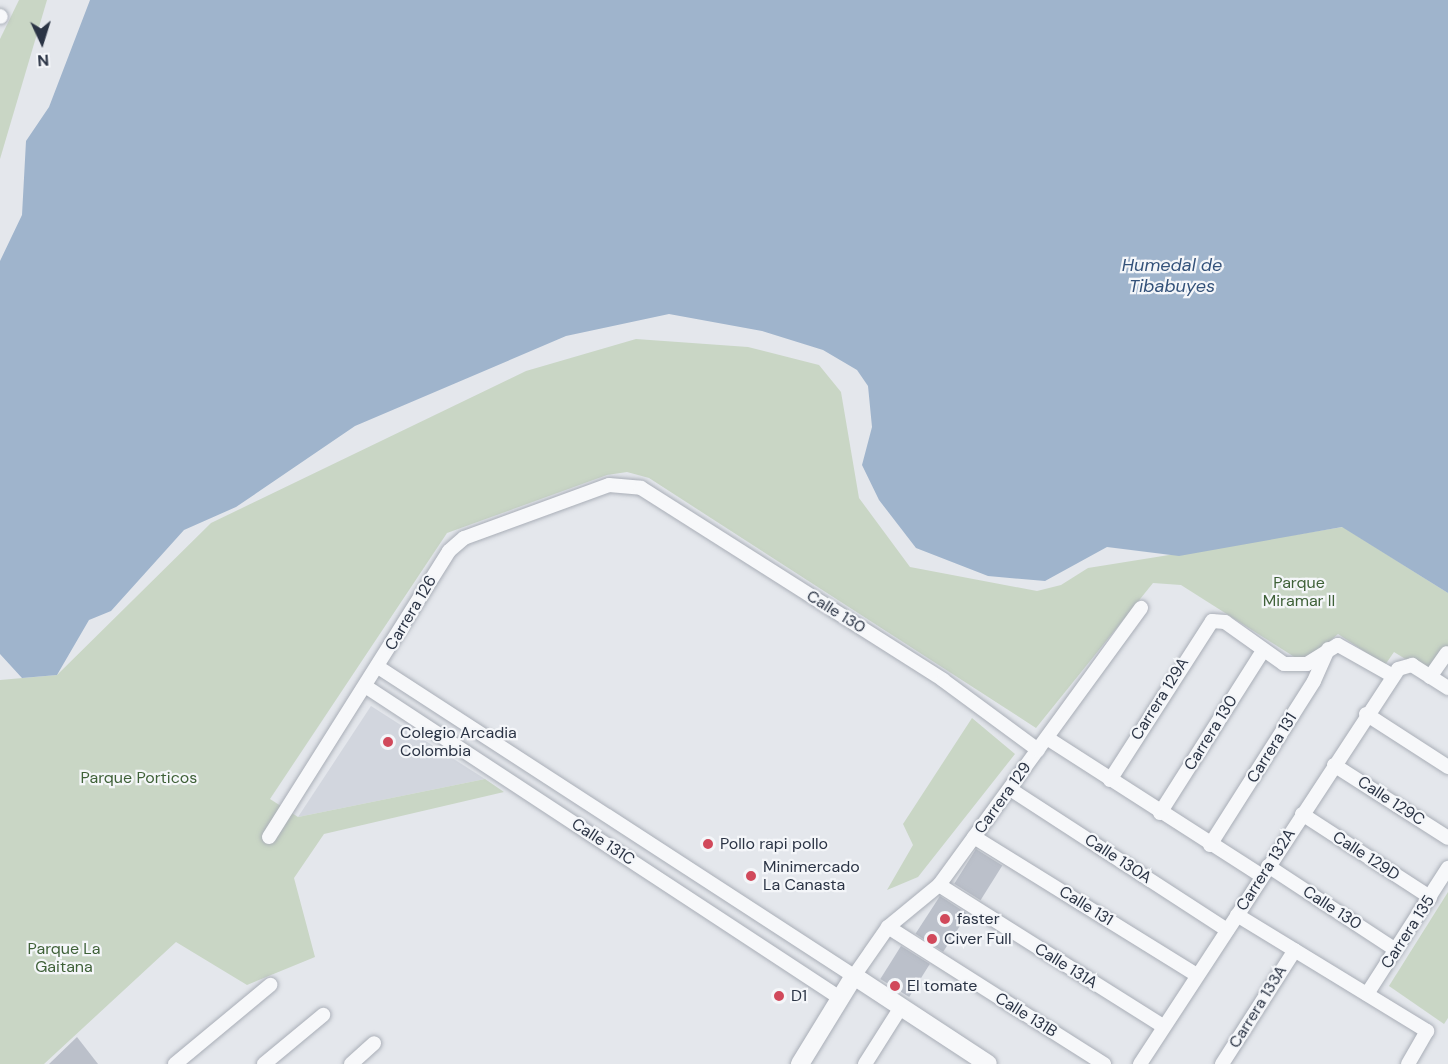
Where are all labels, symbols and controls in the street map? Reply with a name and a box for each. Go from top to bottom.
north arrow [12,12,72,72]
text: N [37,50,50,71]
water label: Humedal de Tibabuyes [1122,255,1222,298]
street label: Carrera 126 [381,572,441,654]
park label: Parque Miramar II [1263,573,1335,611]
street label: Calle 130 [803,586,869,638]
street label: Carrera 129A [1127,654,1193,744]
street label: Carrera 130 [1180,692,1242,774]
street label: Carrera 131 [1243,709,1301,787]
place label: Colegio Arcadia Colombia [400,723,517,761]
marker: Colegio Arcadia Colombia [381,735,395,749]
street label: Carrera 129 [971,758,1035,838]
park label: Parque Porticos [81,768,197,788]
street label: Calle 129C [1354,772,1428,830]
street label: Calle 131C [568,815,638,869]
street label: Carrera 132A [1232,825,1300,915]
street label: Calle 129D [1329,827,1403,885]
street label: Calle 130A [1081,830,1155,888]
place label: Pollo rapi pollo [720,834,828,854]
marker: Pollo rapi pollo [701,837,715,851]
place label: Minimercado La Canasta [763,857,860,895]
marker: Minimercado La Canasta [744,869,758,883]
street label: Calle 131 [1056,882,1116,930]
street label: Calle 130 [1299,882,1365,934]
street label: Carrera 135 [1377,892,1439,972]
place label: faster [957,909,1000,929]
marker: faster [938,912,952,926]
place label: Civer Full [944,929,1011,949]
marker: Civer Full [925,932,939,946]
park label: Parque La Gaitana [28,939,100,977]
street label: Calle 131A [1031,939,1101,993]
street label: Carrera 133A [1225,962,1291,1052]
place label: El tomate [907,976,977,996]
marker: El tomate [888,979,902,993]
place label: D1 [791,986,807,1006]
street label: Calle 131B [991,988,1061,1042]
marker: D1 [772,989,786,1003]

